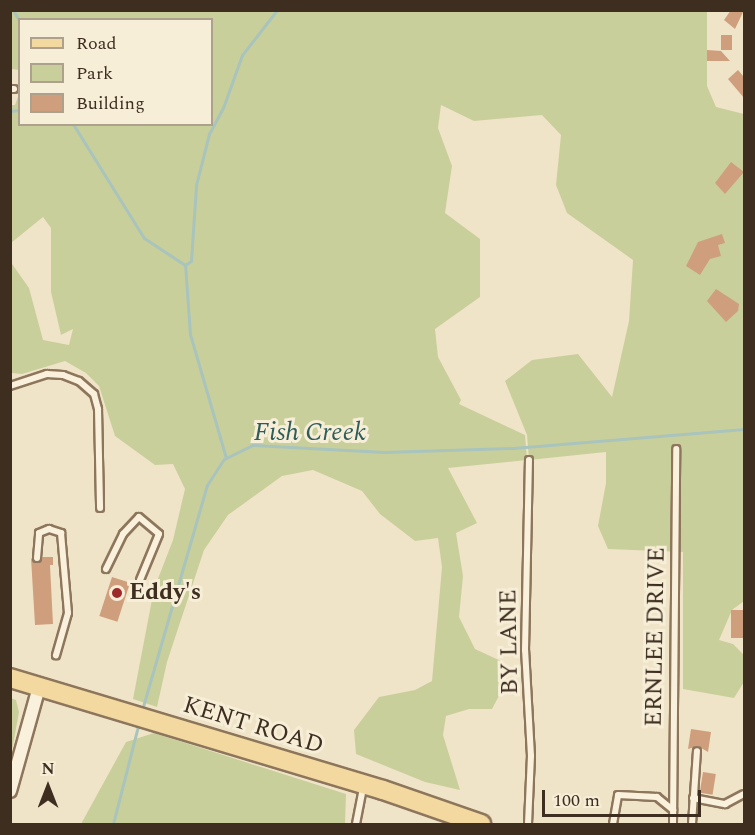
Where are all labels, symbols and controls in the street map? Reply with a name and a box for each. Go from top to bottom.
legend [18,18,213,126]
text: Road [76,30,117,57]
text: Park [76,60,113,87]
text: Building [76,90,145,117]
water label: Fish Creek [254,417,366,449]
street label: ERNLEE DRIVE [640,547,672,727]
place label: Eddy's [129,579,201,607]
marker: Eddy's [110,586,124,600]
street label: BY LANE [495,589,525,695]
street label: KENT ROAD [179,691,327,761]
north arrow [18,757,78,817]
text: N [41,757,55,781]
scale bar [545,778,704,816]
text: 100 m [553,787,600,814]

